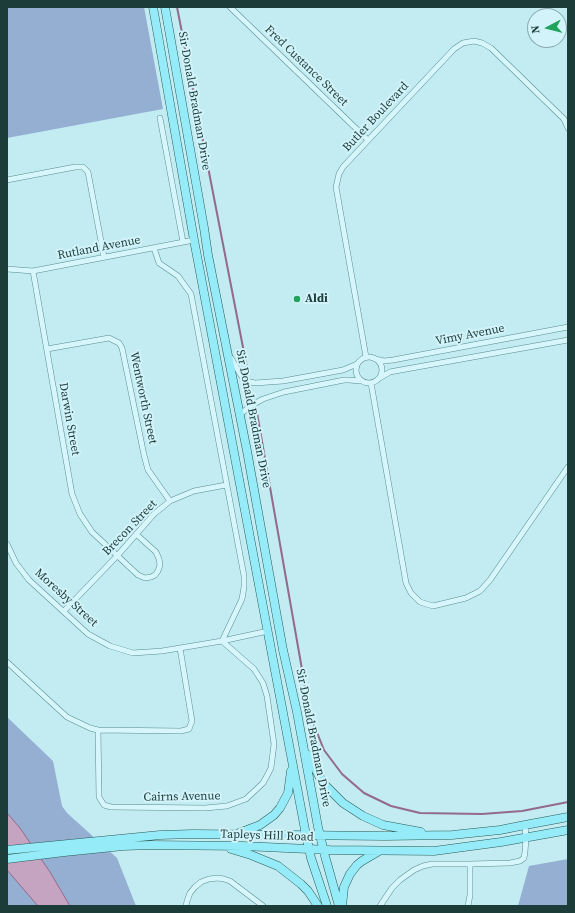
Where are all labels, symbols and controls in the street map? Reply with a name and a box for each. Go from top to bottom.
north arrow [527,8,567,48]
street label: Fred Custance Street [261,23,351,109]
text: N [528,25,544,34]
street label: Sir Donald Bradman Drive [175,31,213,171]
street label: Butler Boulevard [340,79,412,155]
street label: Rutland Avenue [56,233,142,263]
place label: Aldi [305,292,328,306]
marker: Aldi [292,294,302,304]
street label: Vimy Avenue [434,321,506,349]
street label: Sir Donald Bradman Drive [233,349,273,489]
street label: Wentworth Street [126,351,160,445]
street label: Darwin Street [56,382,82,456]
street label: Brecon Street [100,497,160,559]
street label: Moresby Street [31,566,101,630]
street label: Sir Donald Bradman Drive [293,668,333,808]
street label: Cairns Avenue [143,789,221,805]
street label: Tapleys Hill Road [220,827,314,845]

